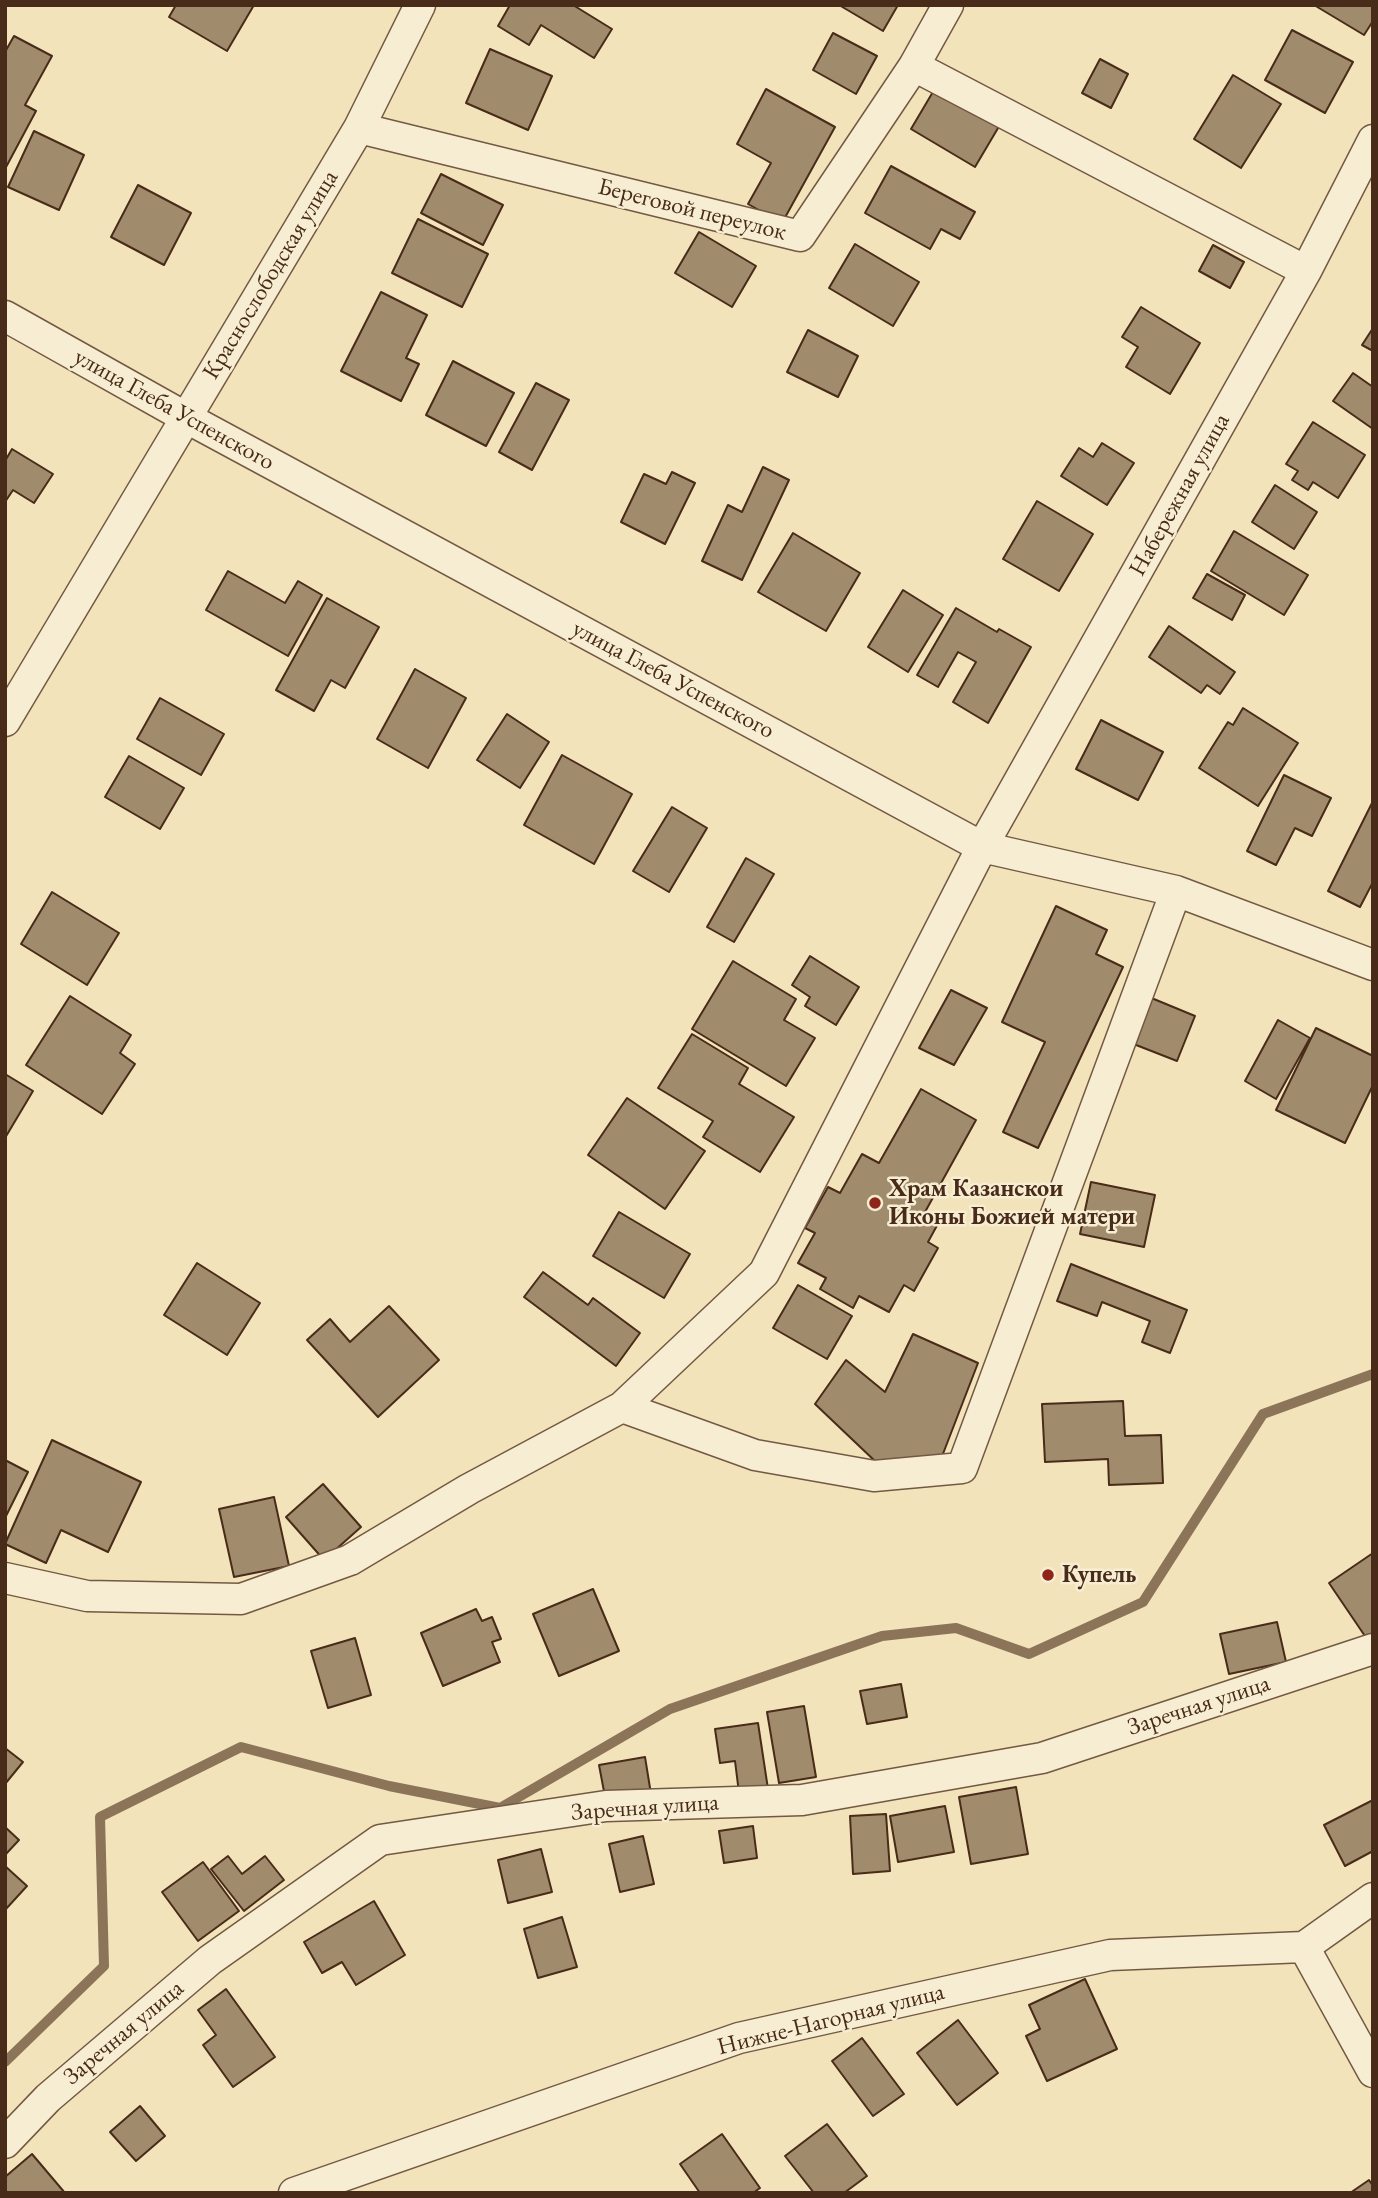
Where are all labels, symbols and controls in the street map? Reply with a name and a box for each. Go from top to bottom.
street label: Краснослободская улица [197,165,345,385]
street label: Береговой переулок [595,173,789,247]
street label: улица Глеба Успенского [69,343,279,477]
street label: Набережная улица [1123,409,1237,581]
street label: улица Глеба Успенского [567,614,779,746]
place label: Храм Казанскои Иконы Божией матери [889,1175,1135,1231]
marker: Храм Казанскои Иконы Божией матери [867,1195,883,1211]
place label: Купель [1062,1561,1136,1589]
marker: Купель [1040,1567,1056,1583]
street label: Заречная улица [1124,1669,1274,1743]
street label: Заречная улица [570,1788,720,1828]
street label: Заречная улица [58,1974,190,2092]
street label: Нижне-Нагорная улица [715,1978,947,2062]

